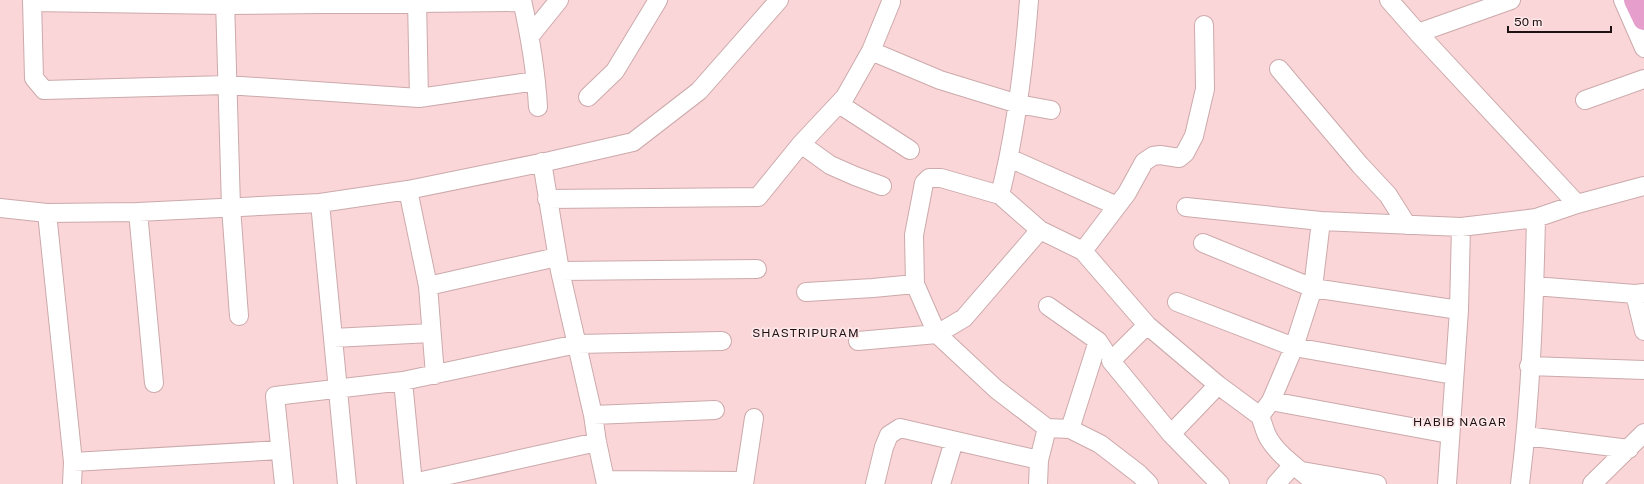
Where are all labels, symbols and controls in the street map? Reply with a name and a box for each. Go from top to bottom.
scale bar [1508,8,1611,34]
text: 50 m [1514,15,1542,29]
district label: SHASTRIPURAM [752,326,860,340]
district label: HABIB NAGAR [1413,415,1507,429]

